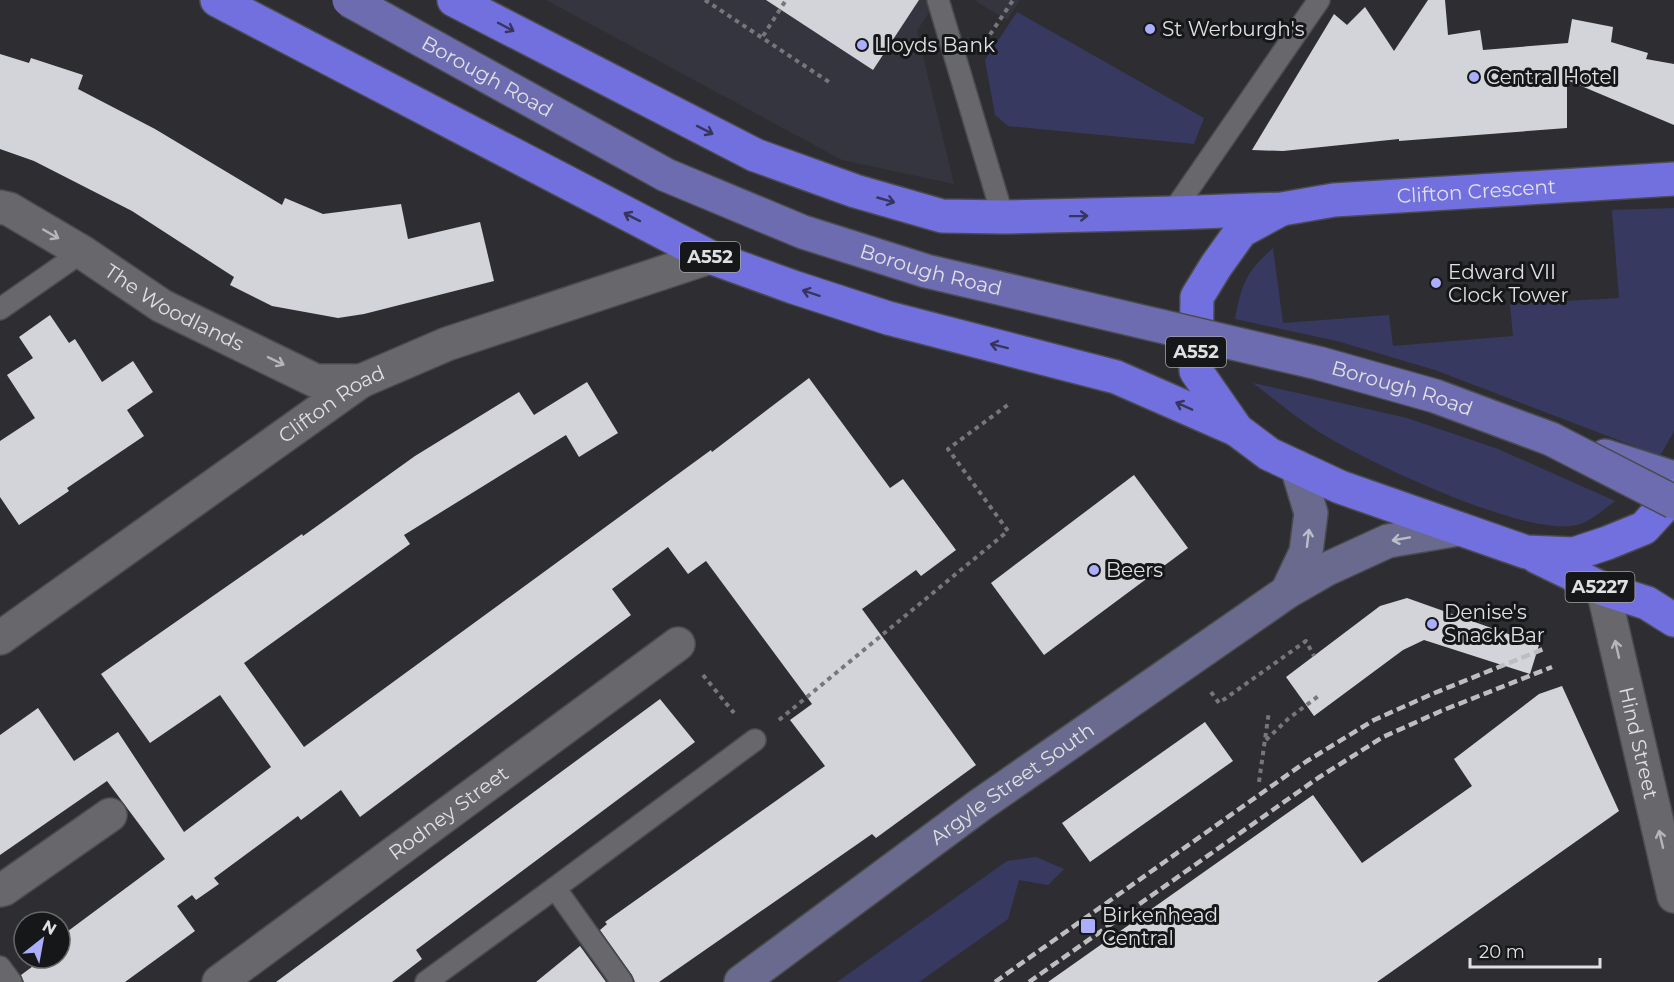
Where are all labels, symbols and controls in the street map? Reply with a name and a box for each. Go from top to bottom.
place label: St Werburgh's [1162,17,1305,41]
one-way arrow [497,22,515,33]
marker: St Werburgh's [1143,22,1157,36]
street label: Borough Road [418,31,557,122]
place label: Lloyds Bank [874,33,995,57]
marker: Lloyds Bank [855,38,869,52]
place label: Central Hotel [1486,65,1617,89]
marker: Central Hotel [1467,70,1481,84]
one-way arrow [695,124,713,136]
street label: Clifton Crescent [1396,174,1557,208]
one-way arrow [876,195,895,206]
one-way arrow [1068,210,1088,221]
one-way arrow [624,211,641,223]
one-way arrow [42,229,60,240]
street label: Borough Road [857,239,1004,300]
road number: A552 [680,242,740,272]
street label: The Woodlands [100,259,248,356]
place label: Edward VII Clock Tower [1448,260,1568,307]
marker: Edward VII Clock Tower [1429,276,1443,290]
one-way arrow [802,287,821,298]
road number: A552 [1166,337,1226,367]
one-way arrow [990,339,1009,351]
street label: Borough Road [1329,355,1476,421]
one-way arrow [266,356,284,367]
street label: Clifton Road [274,360,388,448]
one-way arrow [1175,400,1193,411]
one-way arrow [1303,528,1314,548]
one-way arrow [1392,533,1412,544]
place label: Beers [1106,558,1163,582]
marker: Beers [1087,563,1101,577]
road number: A5227 [1566,572,1634,602]
place label: Denise's Snack Bar [1444,600,1545,647]
marker: Denise's Snack Bar [1425,617,1439,631]
one-way arrow [1611,639,1622,659]
street label: Hind Street [1614,684,1663,801]
street label: Argyle Street South [926,718,1099,850]
street label: Rodney Street [384,761,513,865]
one-way arrow [1654,829,1666,848]
place label: Birkenhead Central [1102,903,1218,950]
north arrow [12,910,72,970]
text: N [39,916,60,939]
marker: Birkenhead Central [1079,917,1097,935]
scale bar [1470,931,1600,969]
text: 20 m [1479,941,1525,963]

